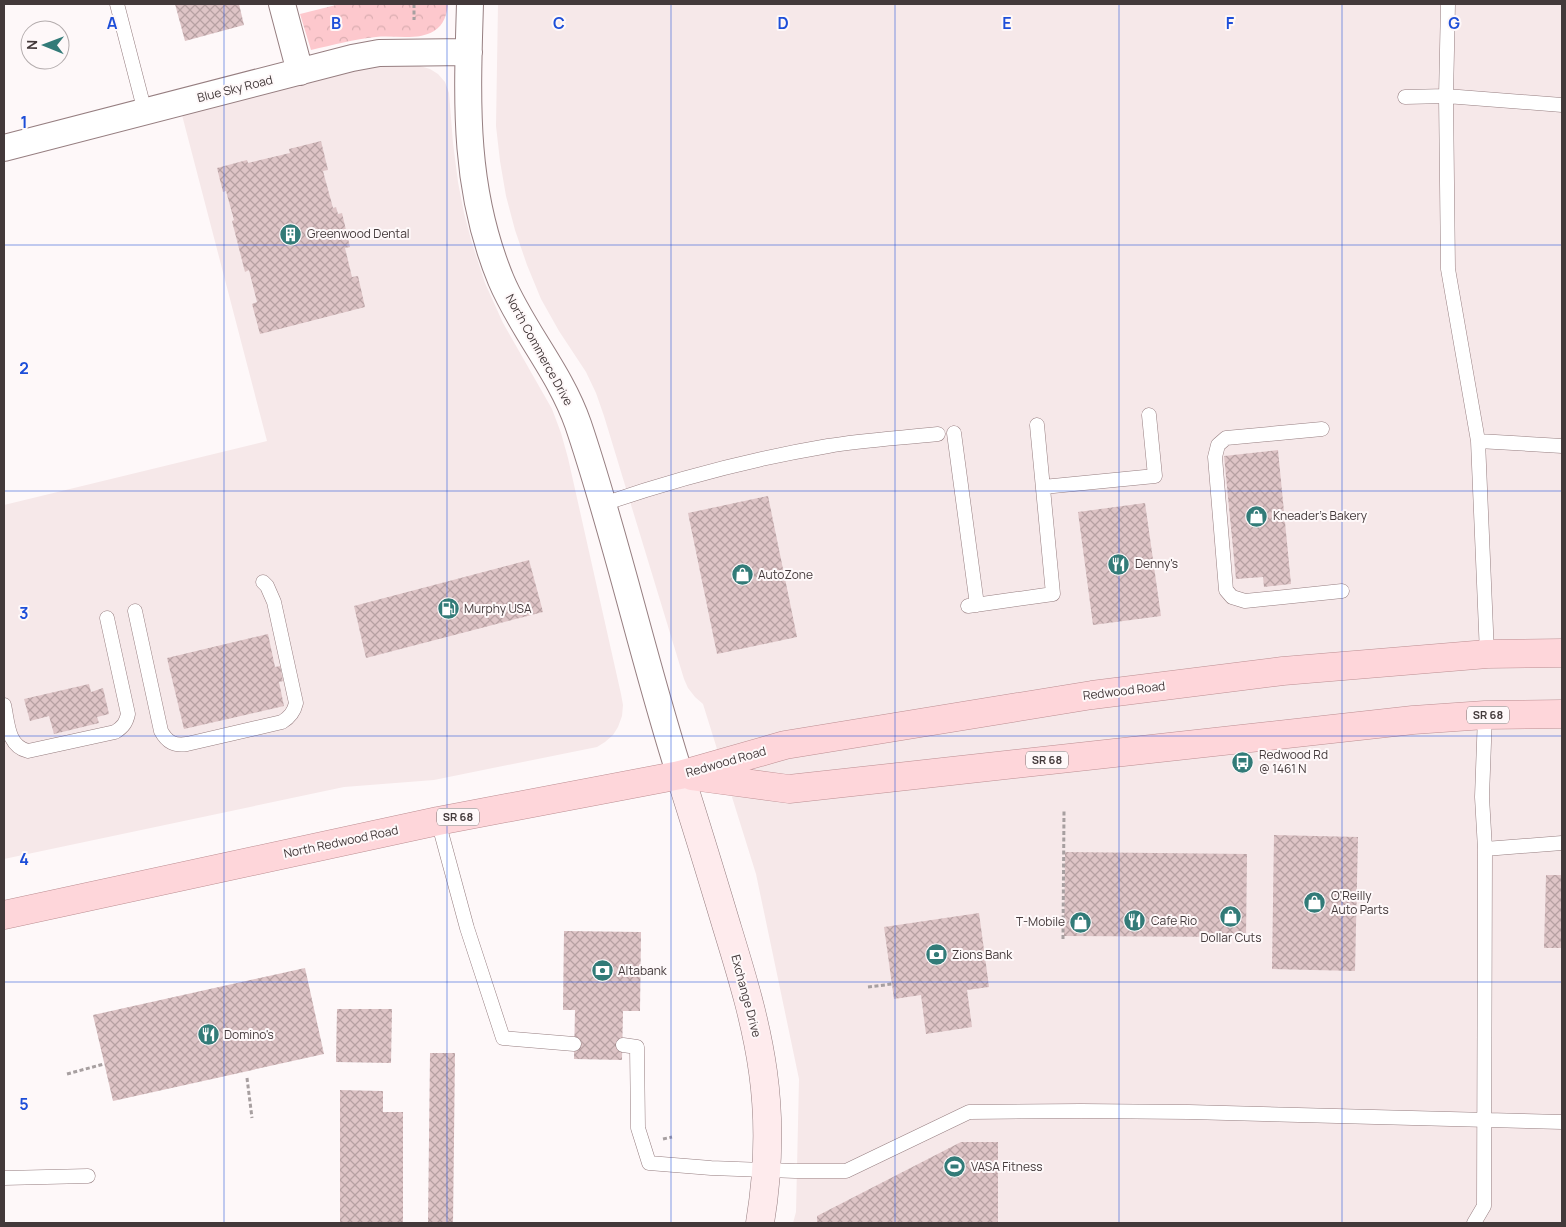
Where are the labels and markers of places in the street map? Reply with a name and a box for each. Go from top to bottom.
building icon: Greenwood Dental [279,222,303,246]
place label: Greenwood Dental [307,225,410,242]
shop icon: Kneader's Bakery [1245,504,1269,528]
place label: Kneader's Bakery [1273,507,1368,524]
restaurant icon: Denny's [1107,552,1131,576]
place label: Denny's [1135,555,1178,572]
shop icon: AutoZone [730,563,754,587]
place label: AutoZone [758,566,813,583]
fuel station icon: Murphy USA [436,597,460,621]
place label: Murphy USA [464,600,532,617]
place label: Redwood Rd @ 1461 N [1259,746,1328,777]
bus stop icon: Redwood Rd @ 1461 N [1231,750,1255,774]
place label: O'Reilly Auto Parts [1331,887,1389,918]
shop icon: O'Reilly Auto Parts [1303,891,1327,915]
shop icon: Dollar Cuts [1219,905,1243,929]
restaurant icon: Cafe Rio [1123,909,1147,933]
shop icon: T-Mobile [1069,910,1093,934]
place label: Cafe Rio [1151,912,1197,929]
place label: T-Mobile [1016,913,1065,930]
place label: Dollar Cuts [1201,929,1261,946]
bank icon: Zions Bank [924,943,948,967]
place label: Zions Bank [952,946,1013,963]
bank icon: Altabank [590,959,614,983]
place label: Altabank [618,962,668,979]
restaurant icon: Domino's [196,1023,220,1047]
place label: Domino's [224,1026,274,1043]
sports icon: VASA Fitness [943,1155,967,1179]
place label: VASA Fitness [971,1158,1043,1175]

